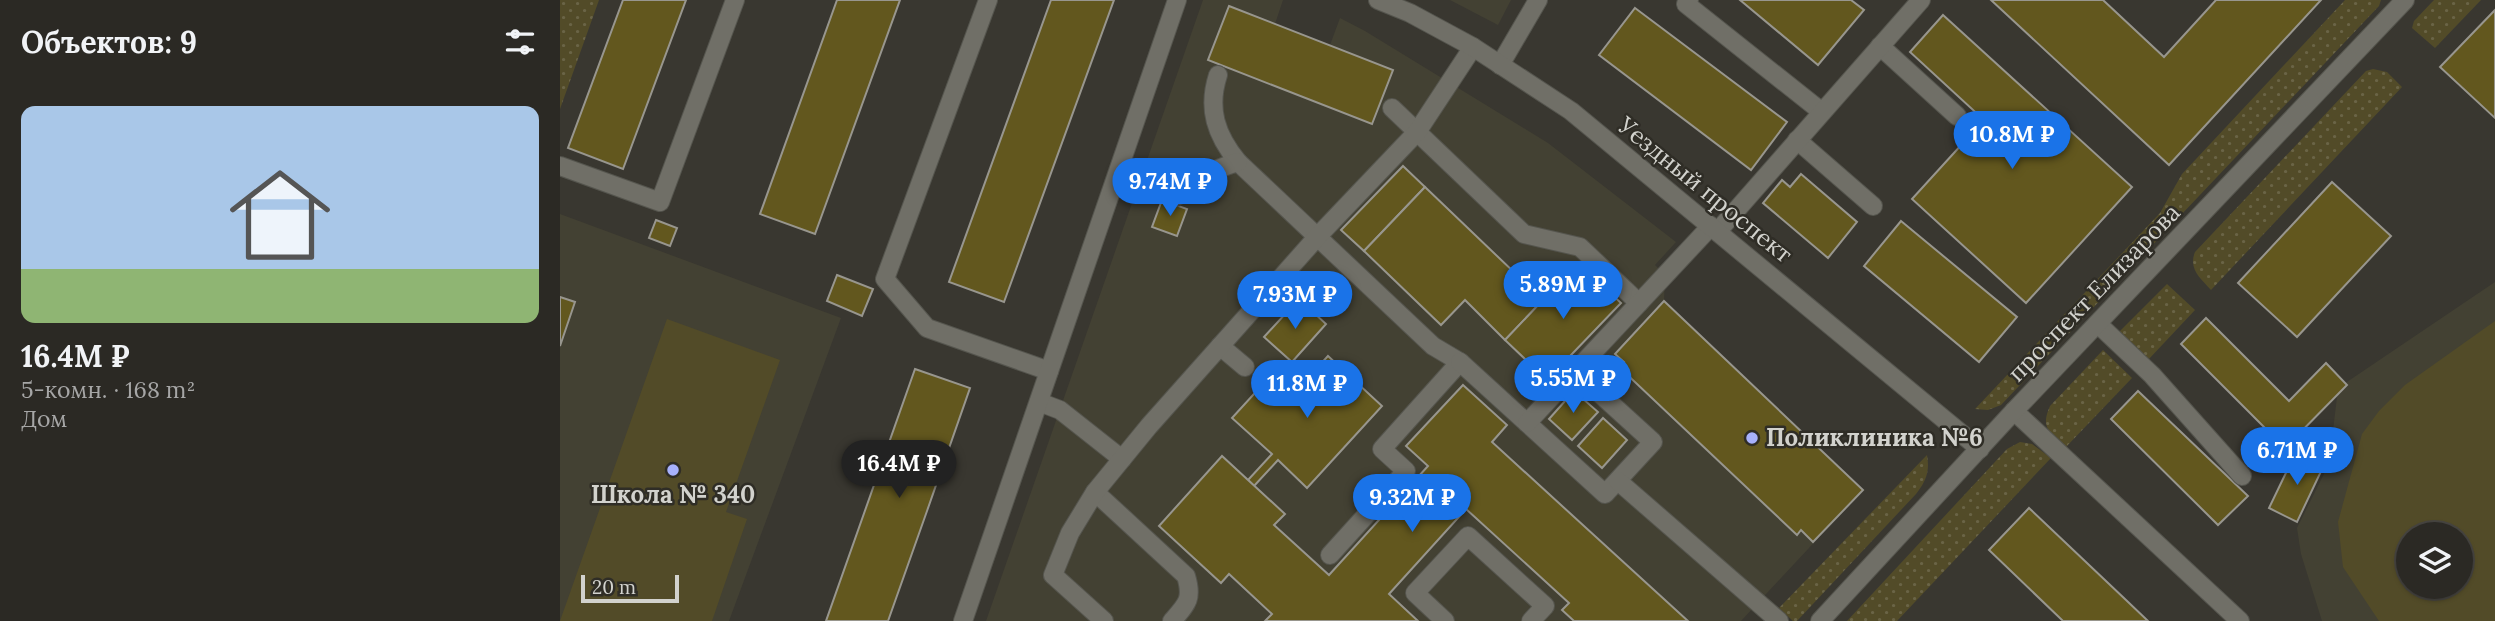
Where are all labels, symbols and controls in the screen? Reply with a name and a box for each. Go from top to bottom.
text: Объектов: 9 [21,23,197,61]
icon: filters [501,23,539,61]
street label: Уездный проспект [1611,109,1799,269]
pin: 10.8M ₽ [1947,111,2077,171]
text: 10.8M ₽ [1970,119,2054,148]
icon: home [217,152,343,278]
pin: 9.74M ₽ [1105,158,1235,218]
text: 9.74M ₽ [1128,166,1212,195]
street label: проспект Елизарова [2001,197,2187,388]
pin: 5.89M ₽ [1498,262,1628,321]
text: 5.89M ₽ [1520,269,1606,298]
pin: 7.93M ₽ [1230,272,1360,331]
text: 7.93M ₽ [1253,279,1337,308]
text: 16.4M ₽ [21,337,129,375]
pin: 5.55M ₽ [1508,356,1638,415]
pin: 11.8M ₽ [1242,360,1372,420]
text: 5.55M ₽ [1530,363,1616,392]
text: 11.8M ₽ [1267,368,1347,397]
text: 5-комн. · 168 m² [21,375,195,404]
text: Дом [21,404,67,433]
place label: Поликлиника №6 [1766,422,1983,453]
pin: 6.71M ₽ [2232,428,2362,487]
marker: Поликлиника №6 [1744,430,1760,446]
text: 6.71M ₽ [2257,435,2337,464]
pin: 16.4M ₽ [834,440,964,500]
text: 16.4M ₽ [857,448,941,477]
marker: Школа № 340 [665,462,681,478]
pin: 9.32M ₽ [1347,475,1477,534]
place label: Школа № 340 [591,479,755,510]
text: 9.32M ₽ [1369,482,1455,511]
map controls [2396,522,2473,599]
button: layers [2396,522,2473,599]
scale bar [581,572,679,604]
text: 20 m [592,575,636,599]

